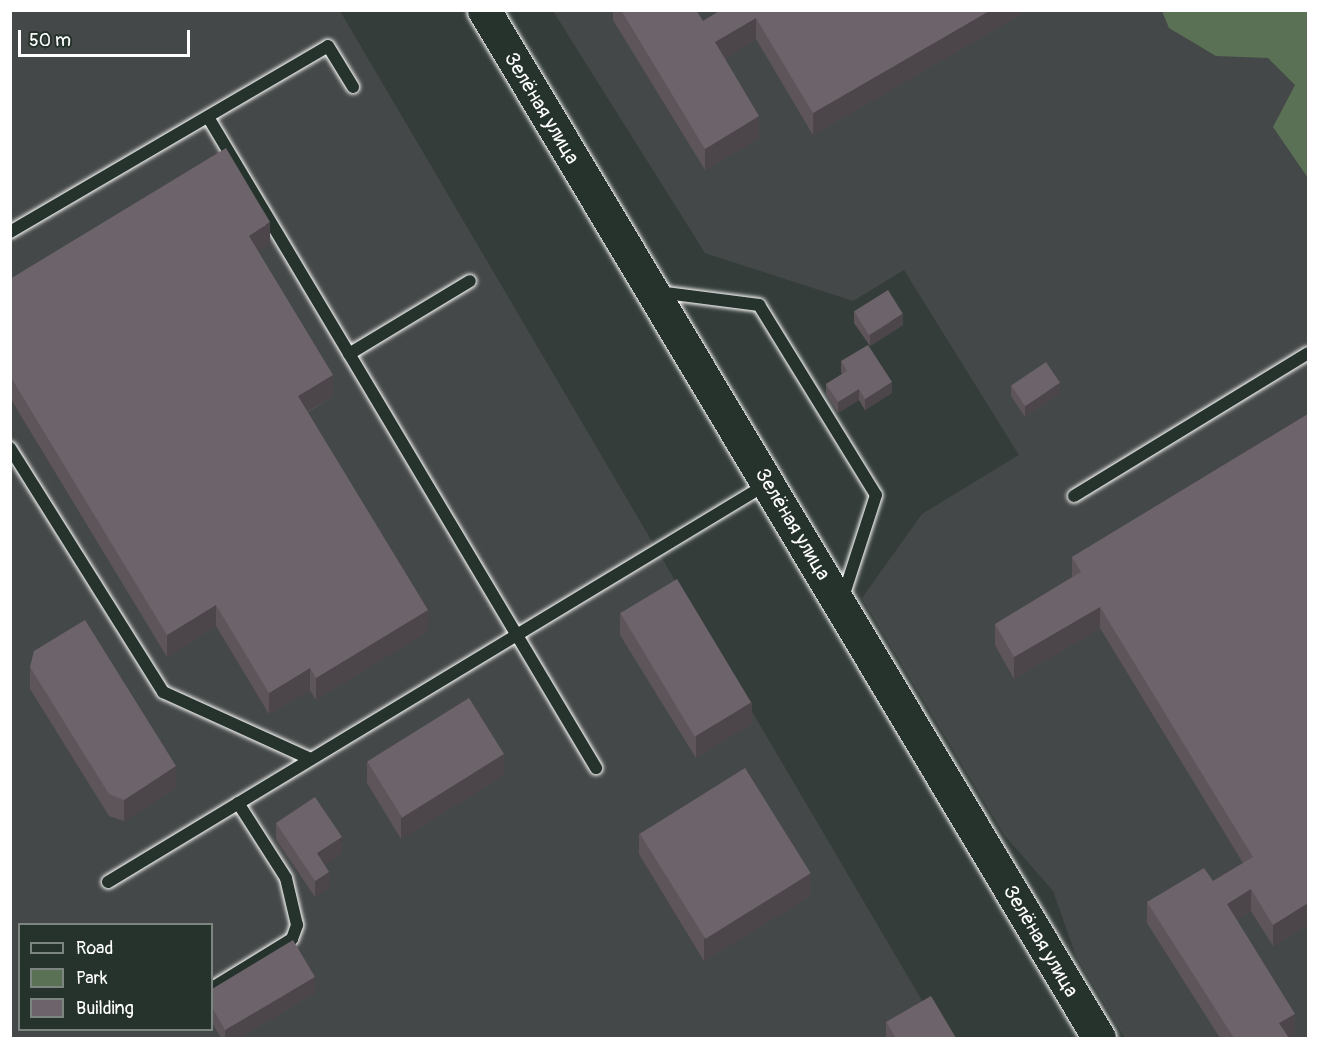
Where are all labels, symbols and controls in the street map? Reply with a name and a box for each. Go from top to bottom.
scale bar [21,18,194,56]
text: 50 m [29,29,71,52]
street label: Зелёная улица [499,48,585,168]
street label: Зелёная улица [750,464,836,584]
street label: Зелёная улица [998,881,1084,1001]
legend [18,923,213,1031]
text: Road [76,937,113,960]
text: Park [76,967,108,990]
text: Building [76,997,134,1020]

